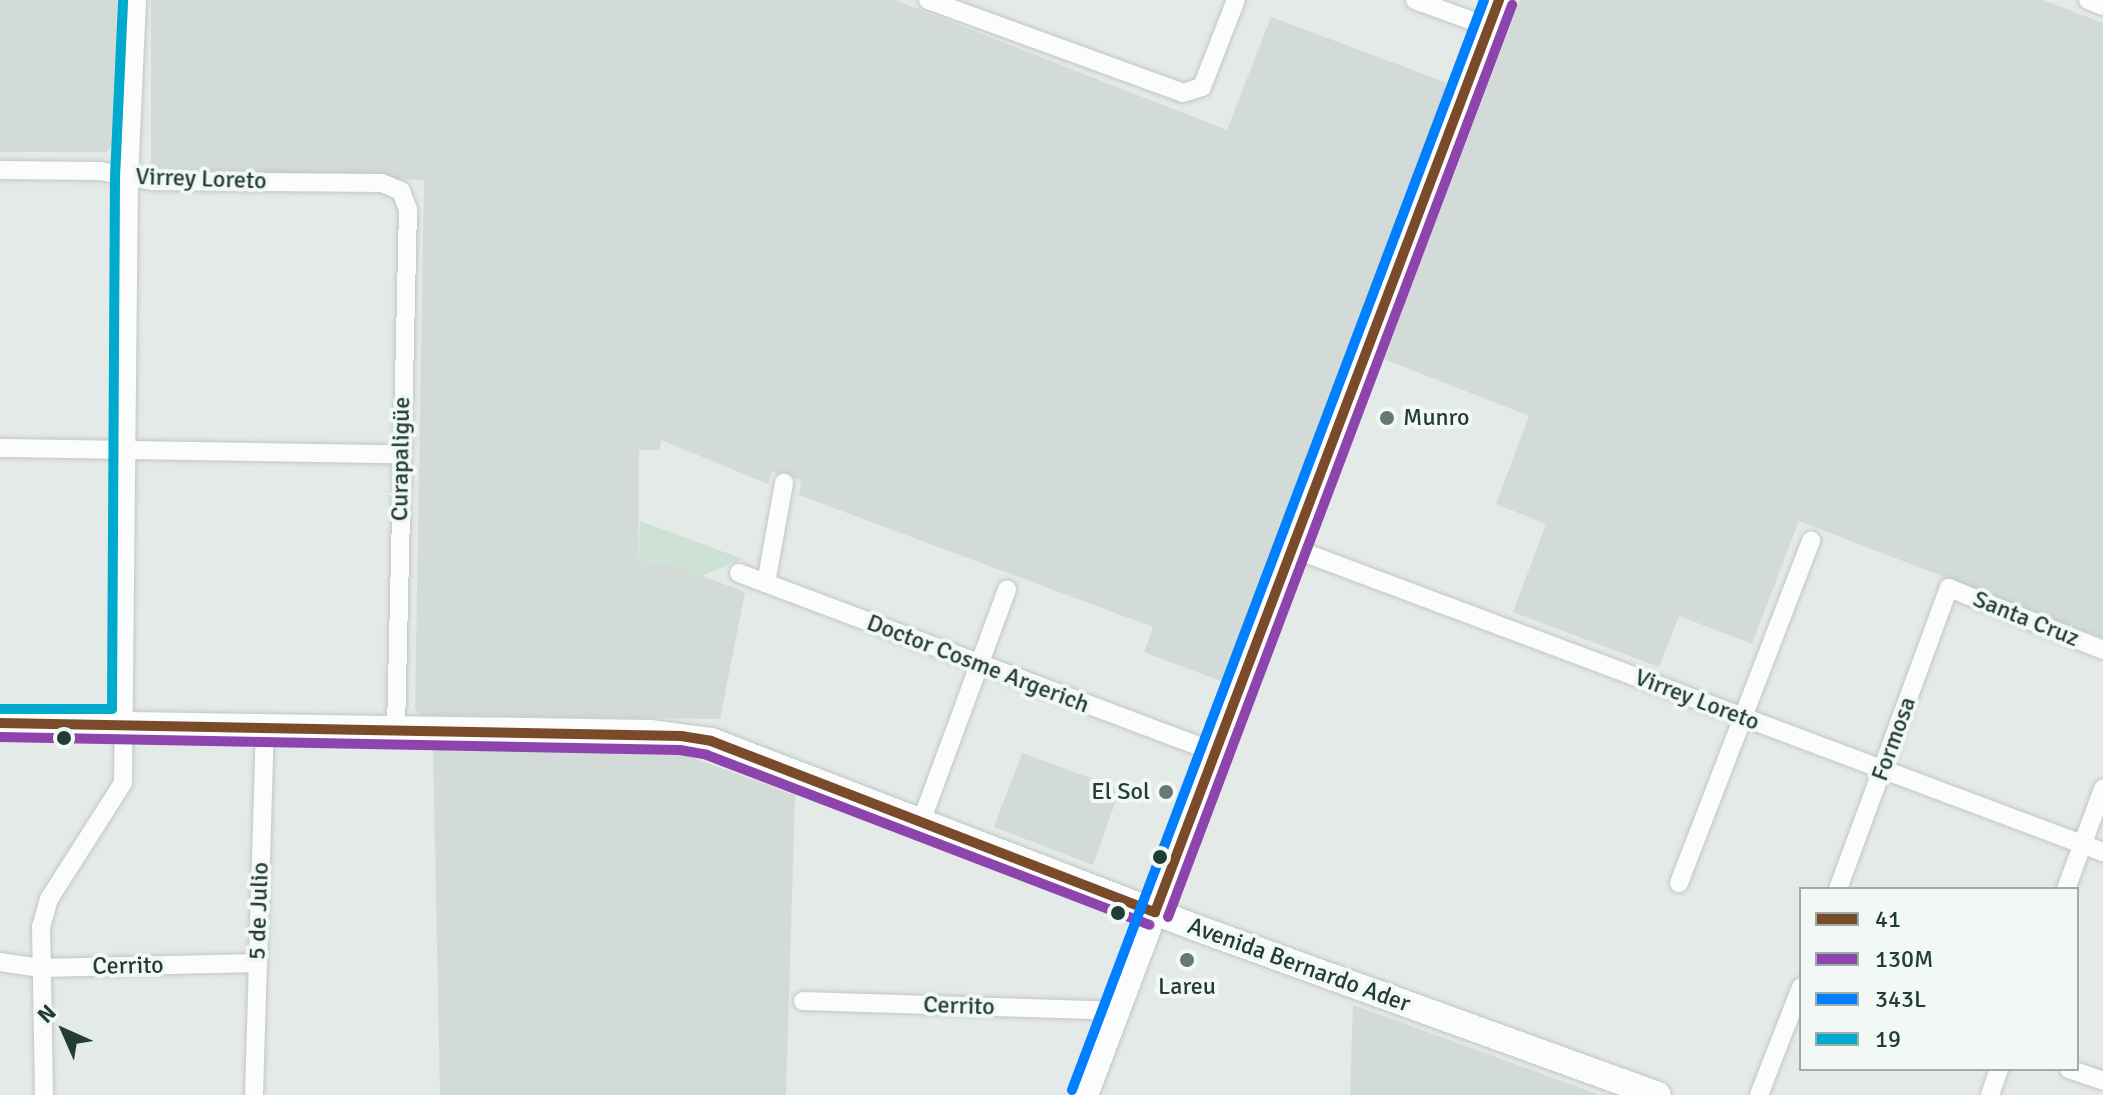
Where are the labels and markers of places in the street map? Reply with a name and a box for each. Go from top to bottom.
place label: Munro [1403,404,1469,432]
marker: Munro [1378,409,1396,427]
unlabelled marker [56,730,72,746]
place label: El Sol [1091,778,1150,806]
marker: El Sol [1157,783,1175,801]
unlabelled marker [1152,849,1168,865]
unlabelled marker [1110,905,1126,921]
marker: Lareu [1178,951,1196,969]
place label: Lareu [1158,973,1216,1001]

